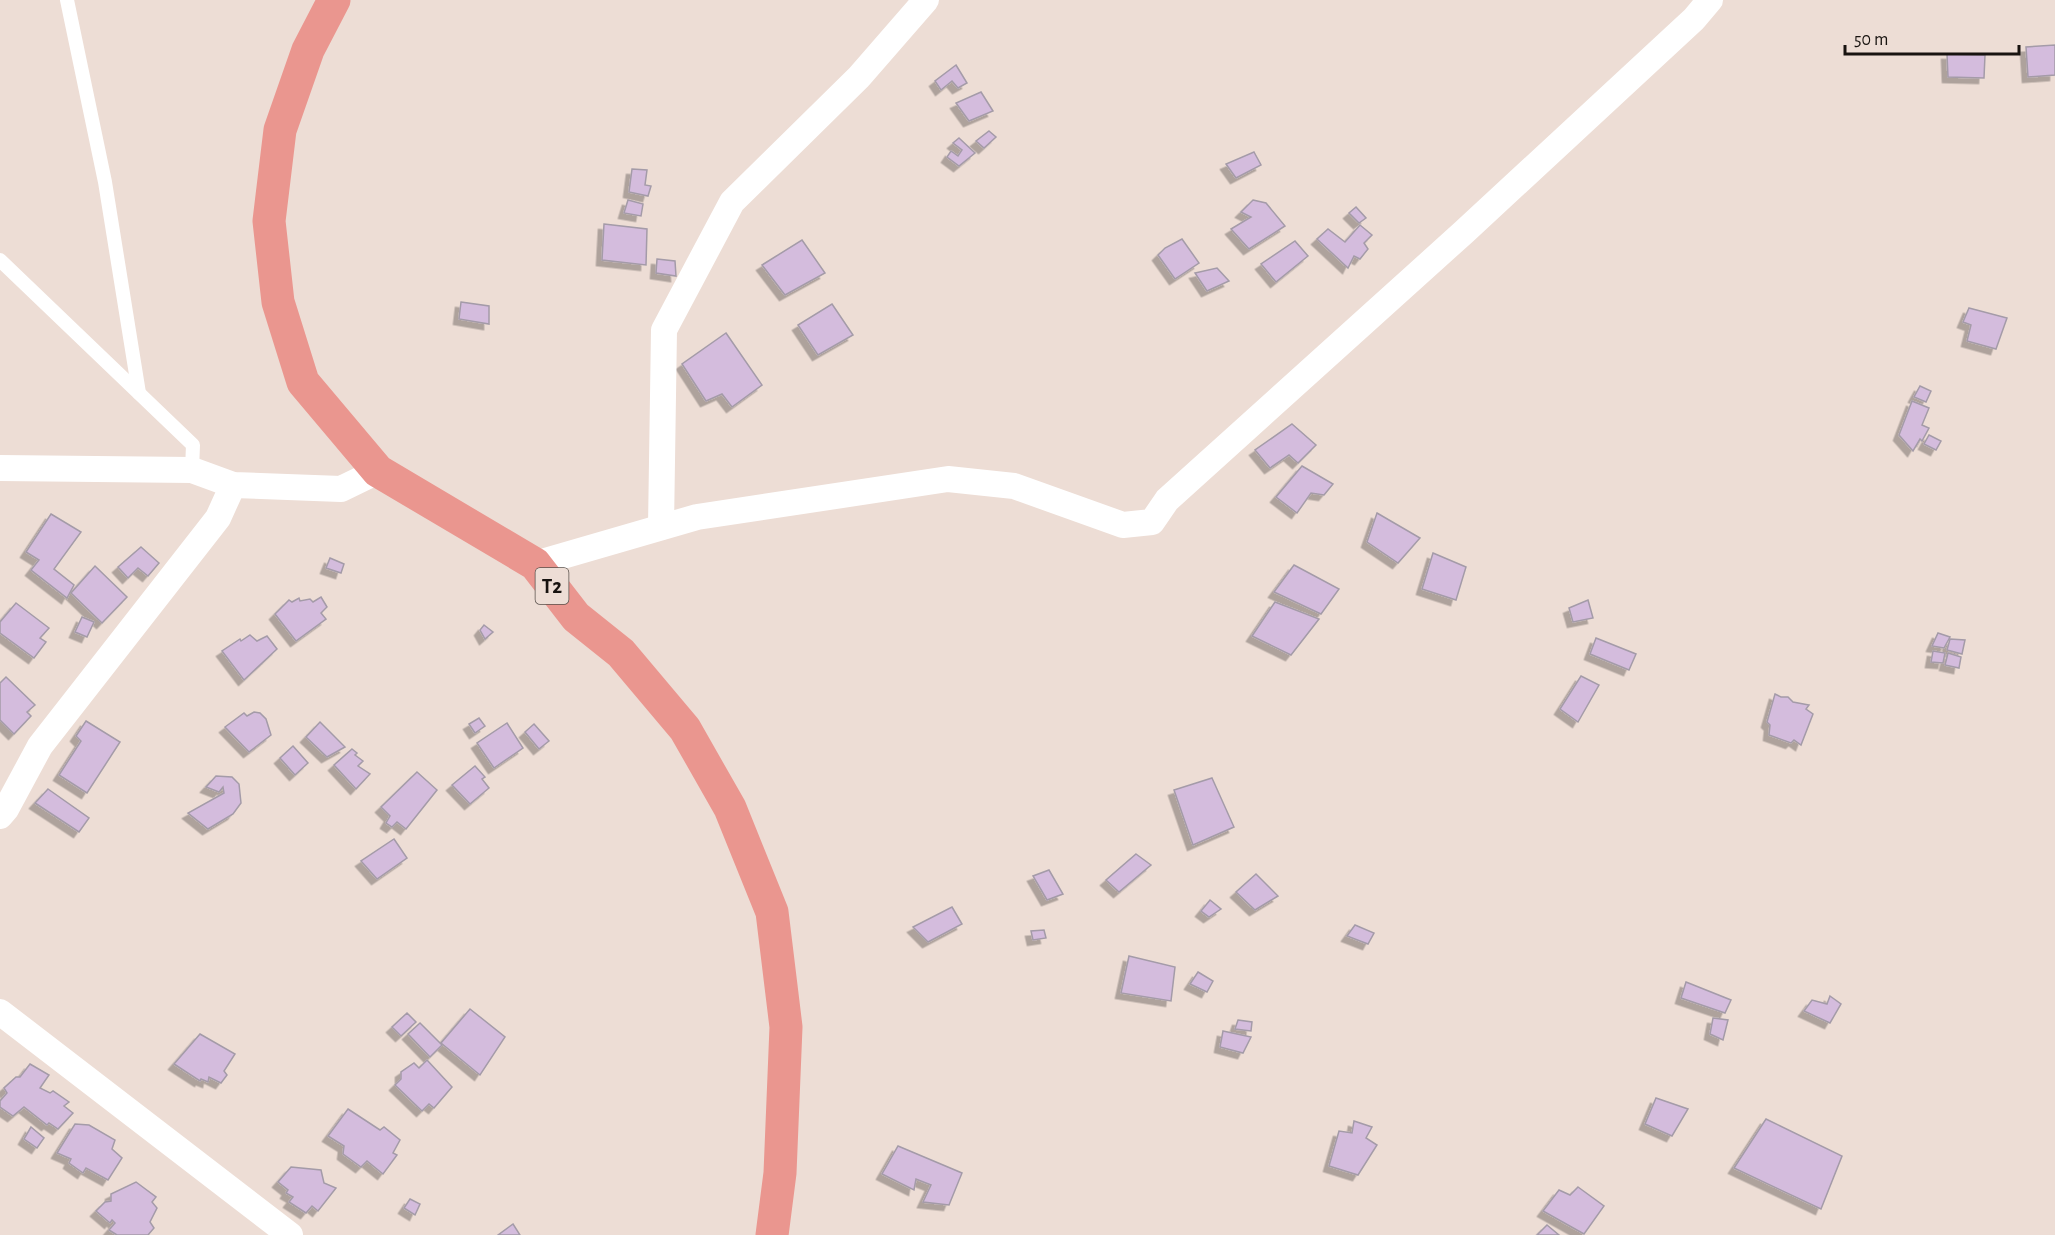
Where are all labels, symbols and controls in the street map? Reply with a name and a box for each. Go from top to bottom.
scale bar [1845,18,2019,56]
text: 50 m [1854,31,1888,49]
road number: T2 [536,568,568,604]

